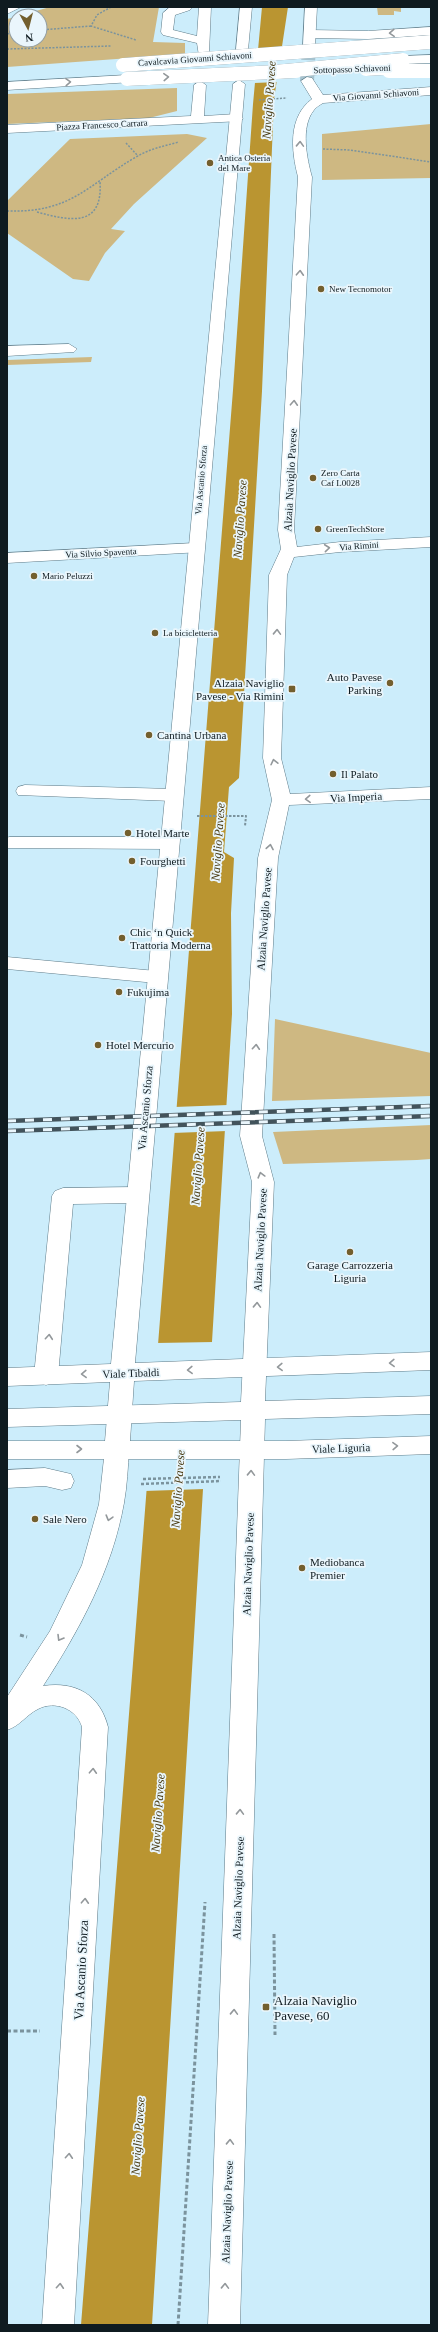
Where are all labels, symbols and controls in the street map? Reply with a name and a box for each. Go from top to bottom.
north arrow [8,8,48,48]
one-way arrow [389,29,395,38]
text: N [24,31,34,44]
street label: Cavalcavia Giovanni Schiavoni [138,50,253,68]
water label: Naviglio Pavese [259,60,279,141]
street label: Sottopasso Schiavoni [313,63,391,75]
one-way arrow [163,73,169,82]
one-way arrow [65,78,71,87]
street label: Via Giovanni Schiavoni [333,87,420,103]
street label: Piazza Francesco Carrara [56,118,148,132]
one-way arrow [295,141,304,147]
place label: Antica Osteria del Mare [218,153,270,173]
marker: Antica Osteria del Mare [205,158,215,168]
one-way arrow [296,270,304,276]
marker: New Tecnomotor [316,284,326,294]
place label: New Tecnomotor [329,284,391,294]
one-way arrow [290,400,298,406]
street label: Alzaia Naviglio Pavese [281,428,299,532]
street label: Via Ascanio Sforza [193,445,209,515]
place label: Zero Carta Caf L0028 [321,468,360,488]
marker: Zero Carta Caf L0028 [308,473,318,483]
water label: Naviglio Pavese [230,479,250,560]
marker: GreenTechStore [313,524,323,534]
place label: GreenTechStore [326,524,384,534]
street label: Via Rimini [339,540,380,552]
one-way arrow [324,544,330,553]
street label: Via Silvio Spaventa [65,546,137,560]
marker: Mario Peluzzi [29,571,39,581]
place label: Mario Peluzzi [42,571,93,581]
marker: La bicicletteria [150,628,160,638]
place label: La bicicletteria [163,628,217,638]
one-way arrow [272,629,281,635]
place label: Auto Pavese Parking [327,671,382,696]
place label: Alzaia Naviglio Pavese - Via Rimini [196,677,284,702]
marker: Auto Pavese Parking [385,678,395,688]
marker: Alzaia Naviglio Pavese - Via Rimini [287,684,297,694]
place label: Cantina Urbana [157,729,226,741]
marker: Cantina Urbana [144,730,154,740]
one-way arrow [270,759,278,765]
place label: Il Palato [341,768,378,780]
marker: Il Palato [328,769,338,779]
street label: Via Imperia [330,790,382,804]
one-way arrow [305,795,311,803]
water label: Naviglio Pavese [208,802,228,883]
place label: Hotel Marte [136,827,190,839]
marker: Hotel Marte [123,828,133,838]
one-way arrow [265,844,273,850]
place label: Fourghetti [140,855,186,867]
marker: Fourghetti [127,856,137,866]
street label: Alzaia Naviglio Pavese [254,867,274,971]
place label: Chic ‘n Quick Trattoria Moderna [130,926,211,951]
marker: Chic ‘n Quick Trattoria Moderna [117,933,127,943]
place label: Fukujima [127,986,169,998]
marker: Fukujima [114,987,124,997]
place label: Hotel Mercurio [106,1039,175,1051]
marker: Hotel Mercurio [93,1040,103,1050]
one-way arrow [251,1044,260,1050]
street label: Via Ascanio Sforza [135,1065,155,1151]
water label: Naviglio Pavese [188,1126,208,1207]
one-way arrow [258,1172,266,1178]
street label: Alzaia Naviglio Pavese [251,1188,269,1292]
marker: Garage Carrozzeria Liguria [345,1247,355,1257]
place label: Garage Carrozzeria Liguria [307,1259,393,1284]
one-way arrow [253,1302,261,1308]
one-way arrow [44,1334,53,1340]
one-way arrow [389,1358,395,1367]
one-way arrow [277,1362,283,1371]
street label: Viale Tibaldi [102,1366,160,1380]
one-way arrow [187,1366,193,1375]
one-way arrow [81,1370,87,1379]
street label: Viale Liguria [312,1441,370,1455]
one-way arrow [392,1442,398,1450]
one-way arrow [76,1444,82,1453]
water label: Naviglio Pavese [168,1449,188,1530]
one-way arrow [247,1470,256,1476]
street label: Alzaia Naviglio Pavese [240,1512,256,1616]
place label: Sale Nero [43,1513,87,1525]
marker: Sale Nero [30,1514,40,1524]
one-way arrow [105,1514,114,1521]
place label: Mediobanca Premier [310,1556,364,1581]
marker: Mediobanca Premier [297,1563,307,1573]
one-way arrow [58,1634,65,1641]
one-way arrow [88,1768,97,1774]
water label: Naviglio Pavese [148,1773,168,1854]
one-way arrow [236,1809,245,1815]
street label: Alzaia Naviglio Pavese [230,1836,246,1940]
one-way arrow [80,1898,89,1904]
street label: Via Ascanio Sforza [71,1919,91,2020]
place label: Alzaia Naviglio Pavese, 60 [274,1993,357,2023]
marker: Alzaia Naviglio Pavese, 60 [261,2002,271,2012]
one-way arrow [230,2009,238,2015]
water label: Naviglio Pavese [128,2096,148,2177]
one-way arrow [226,2139,234,2145]
one-way arrow [64,2153,73,2159]
street label: Alzaia Naviglio Pavese [219,2160,235,2264]
one-way arrow [56,2283,65,2289]
one-way arrow [221,2283,229,2289]

